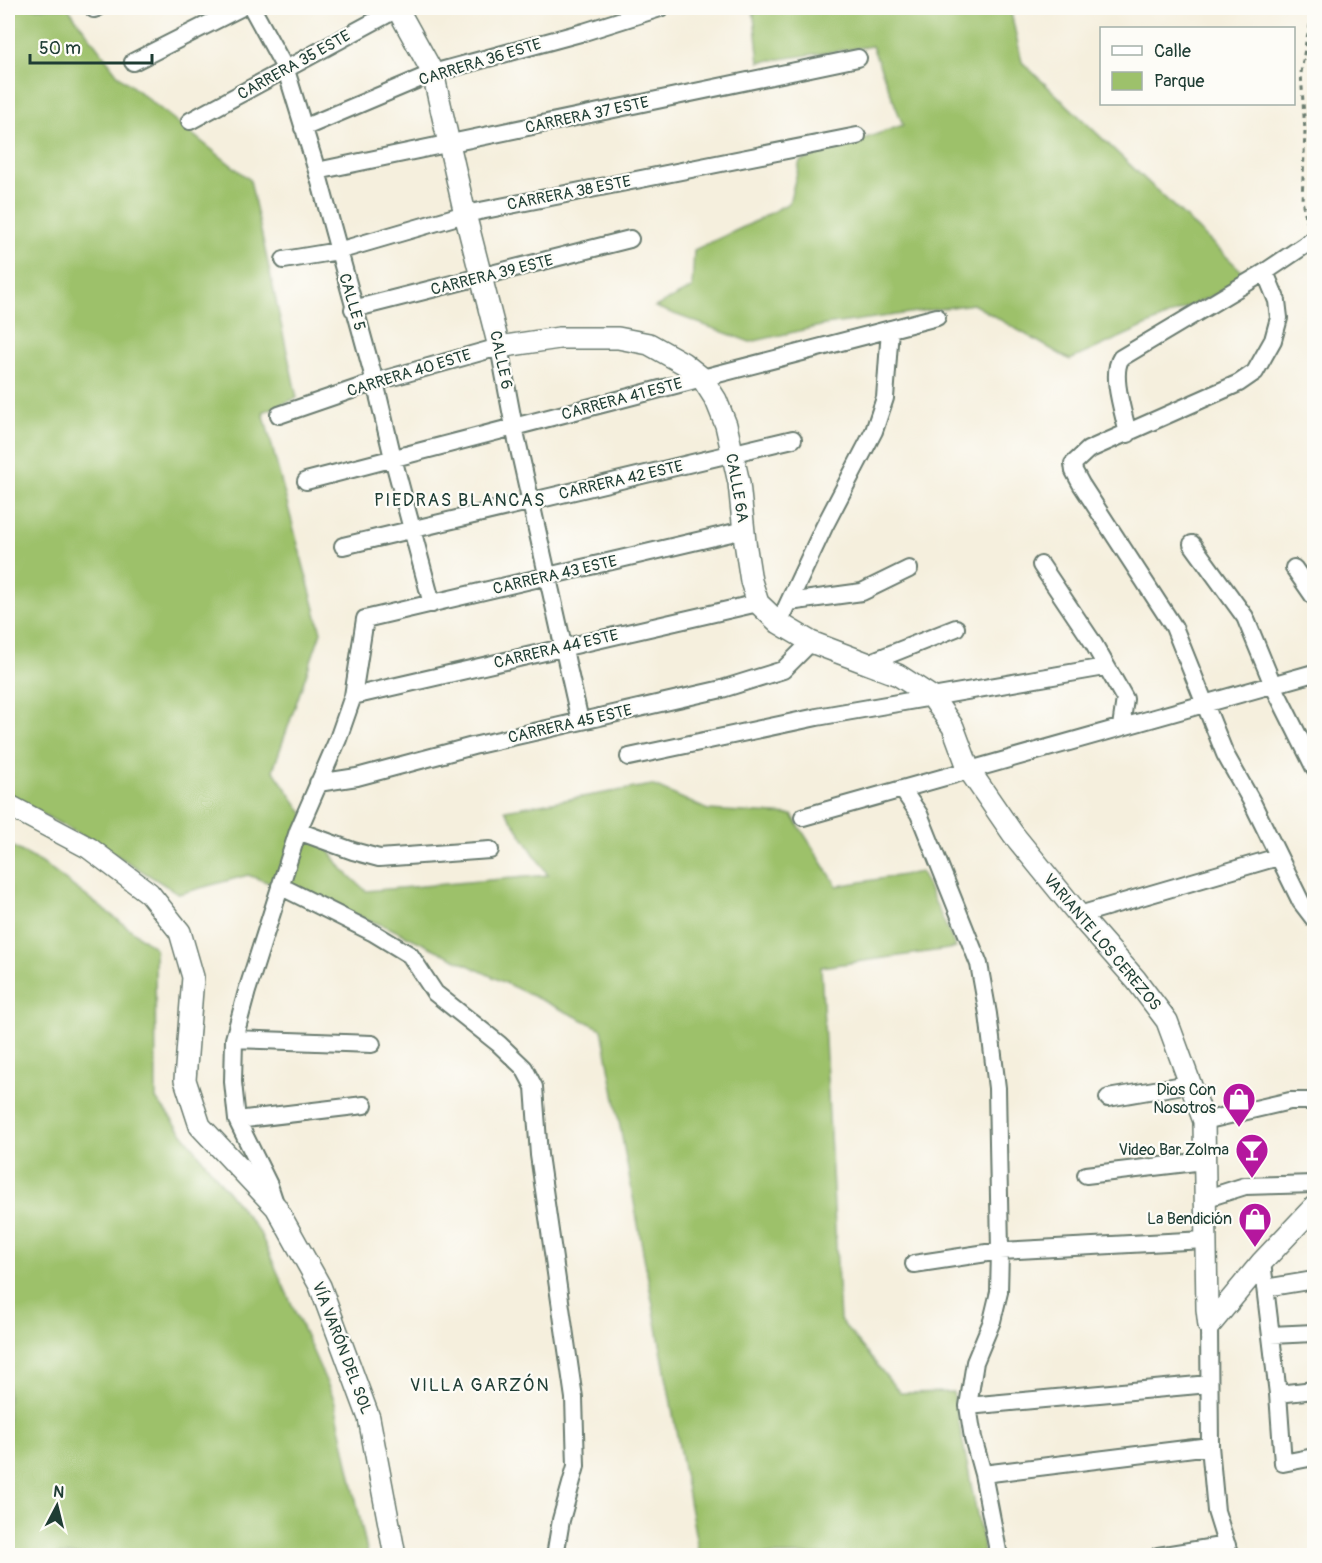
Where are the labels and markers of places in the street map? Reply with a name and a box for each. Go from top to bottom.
place label: Dios Con Nosotros [1153,1080,1216,1118]
shop icon: Dios Con Nosotros [1221,1081,1257,1128]
bar icon: Video Bar Zolma [1234,1132,1270,1179]
place label: Video Bar Zolma [1119,1140,1229,1160]
shop icon: La Bendición [1237,1201,1273,1248]
place label: La Bendición [1147,1209,1232,1229]

